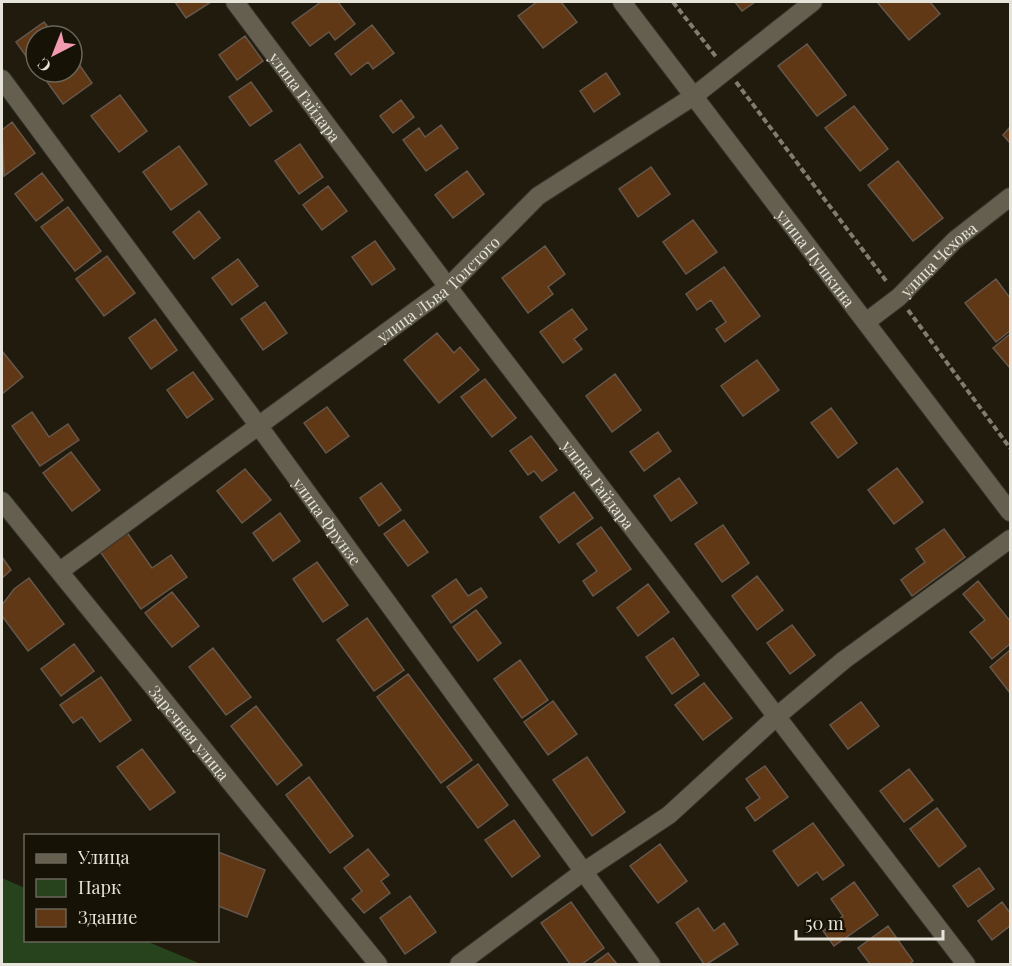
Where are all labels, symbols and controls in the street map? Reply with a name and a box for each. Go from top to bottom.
north arrow [24,24,84,84]
street label: улица Гайдара [265,47,346,146]
text: С [32,54,55,77]
street label: улица Пушкина [772,204,860,311]
street label: улица Чехова [894,217,981,301]
street label: улица Льва Толстого [371,231,504,347]
street label: улица Гайдара [557,434,640,533]
street label: улица Фрунзе [288,472,367,569]
street label: Заречная улица [145,680,235,784]
legend [24,834,219,942]
text: Улица [77,845,129,869]
text: Парк [78,875,121,899]
scale bar [796,903,943,941]
text: Здание [78,905,137,929]
text: 50 m [805,911,844,935]

